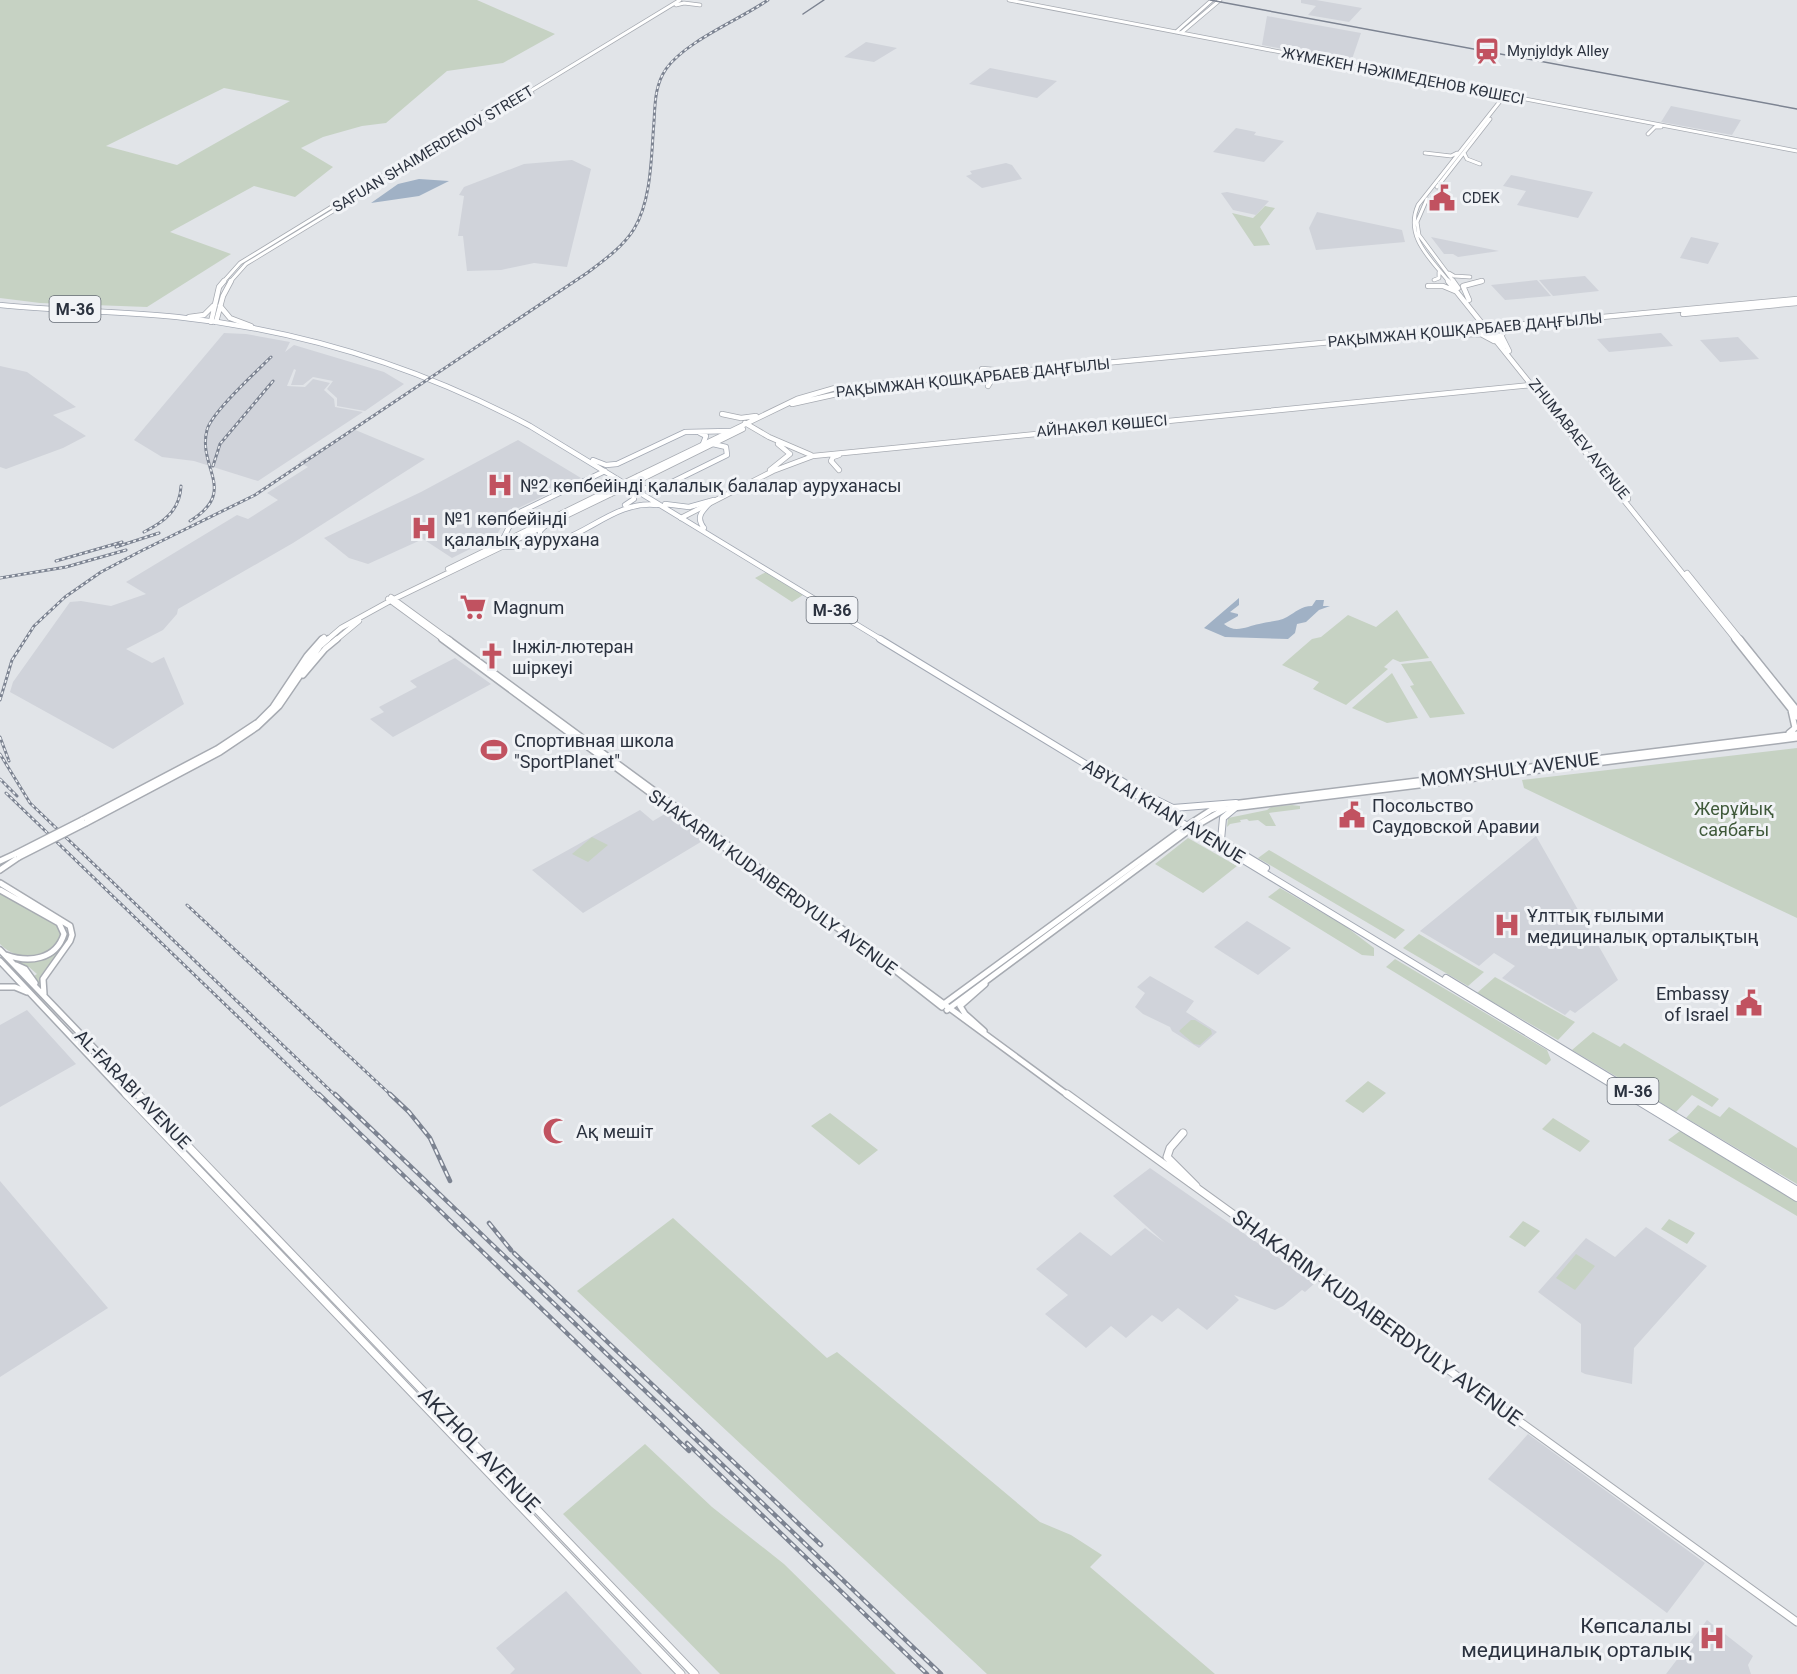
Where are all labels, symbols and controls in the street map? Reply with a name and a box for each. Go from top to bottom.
station icon: Mynjyldyk Alley [1472,36,1502,66]
place label: Mynjyldyk Alley [1507,42,1609,60]
street label: ЖҰМЕКЕН НӘЖІМЕДЕНОВ КӨШЕСІ [1280,44,1526,108]
street label: SAFUAN SHAIMERDENOV STREET [329,82,537,216]
public building icon: CDEK [1427,183,1457,213]
place label: CDEK [1462,189,1500,207]
road number: M-36 [50,296,100,322]
street label: РАҚЫМЖАН ҚОШҚАРБАЕВ ДАҢҒЫЛЫ [1327,309,1603,351]
street label: РАҚЫМЖАН ҚОШҚАРБАЕВ ДАҢҒЫЛЫ [835,355,1111,401]
street label: ZHUMABAEV AVENUE [1525,375,1633,503]
street label: АЙНАКӨЛ КӨШЕСІ [1036,411,1168,441]
hospital icon: №2 көпбейінді қалалық балалар ауруханасы [485,470,515,500]
place label: №2 көпбейінді қалалық балалар ауруханасы [520,475,901,496]
place label: №1 көпбейінді қалалық аурухана [444,508,600,550]
hospital icon: №1 көпбейінді қалалық аурухана [409,513,439,543]
supermarket icon: Magnum [458,592,488,622]
place label: Magnum [493,597,564,618]
road number: M-36 [806,597,858,623]
place label: Інжіл-лютеран шіркеуі [512,636,634,678]
church icon: Інжіл-лютеран шіркеуі [477,641,507,671]
place label: Спортивная школа "SportPlanet" [514,730,674,772]
sports icon: Спортивная школа "SportPlanet" [479,735,509,765]
street label: MOMYSHULY AVENUE [1420,748,1600,790]
street label: ABYLAI KHAN AVENUE [1079,754,1249,868]
street label: SHAKARIM KUDAIBERDYULY AVENUE [645,785,901,979]
place label: Посольство Саудовской Аравии [1372,795,1540,837]
park label: Жерұйық саябағы [1694,798,1774,840]
public building icon: Посольство Саудовской Аравии [1337,800,1367,830]
place label: Ұлттық ғылыми медициналық орталықтың [1527,905,1758,947]
hospital icon: Ұлттық ғылыми медициналық орталықтың [1492,910,1522,940]
place label: Embassy of Israel [1656,983,1729,1025]
public building icon: Embassy of Israel [1734,988,1764,1018]
street label: AL-FARABI AVENUE [71,1025,195,1153]
road number: M-36 [1608,1078,1658,1104]
mosque icon: Ақ мешіт [541,1116,571,1146]
place label: Ақ мешіт [576,1121,654,1142]
street label: SHAKARIM KUDAIBERDYULY AVENUE [1228,1205,1527,1431]
street label: AKZHOL AVENUE [413,1383,545,1517]
place label: Көпсалалы медициналық орталық [1461,1614,1692,1662]
hospital icon: Көпсалалы медициналық орталық [1697,1623,1727,1653]

